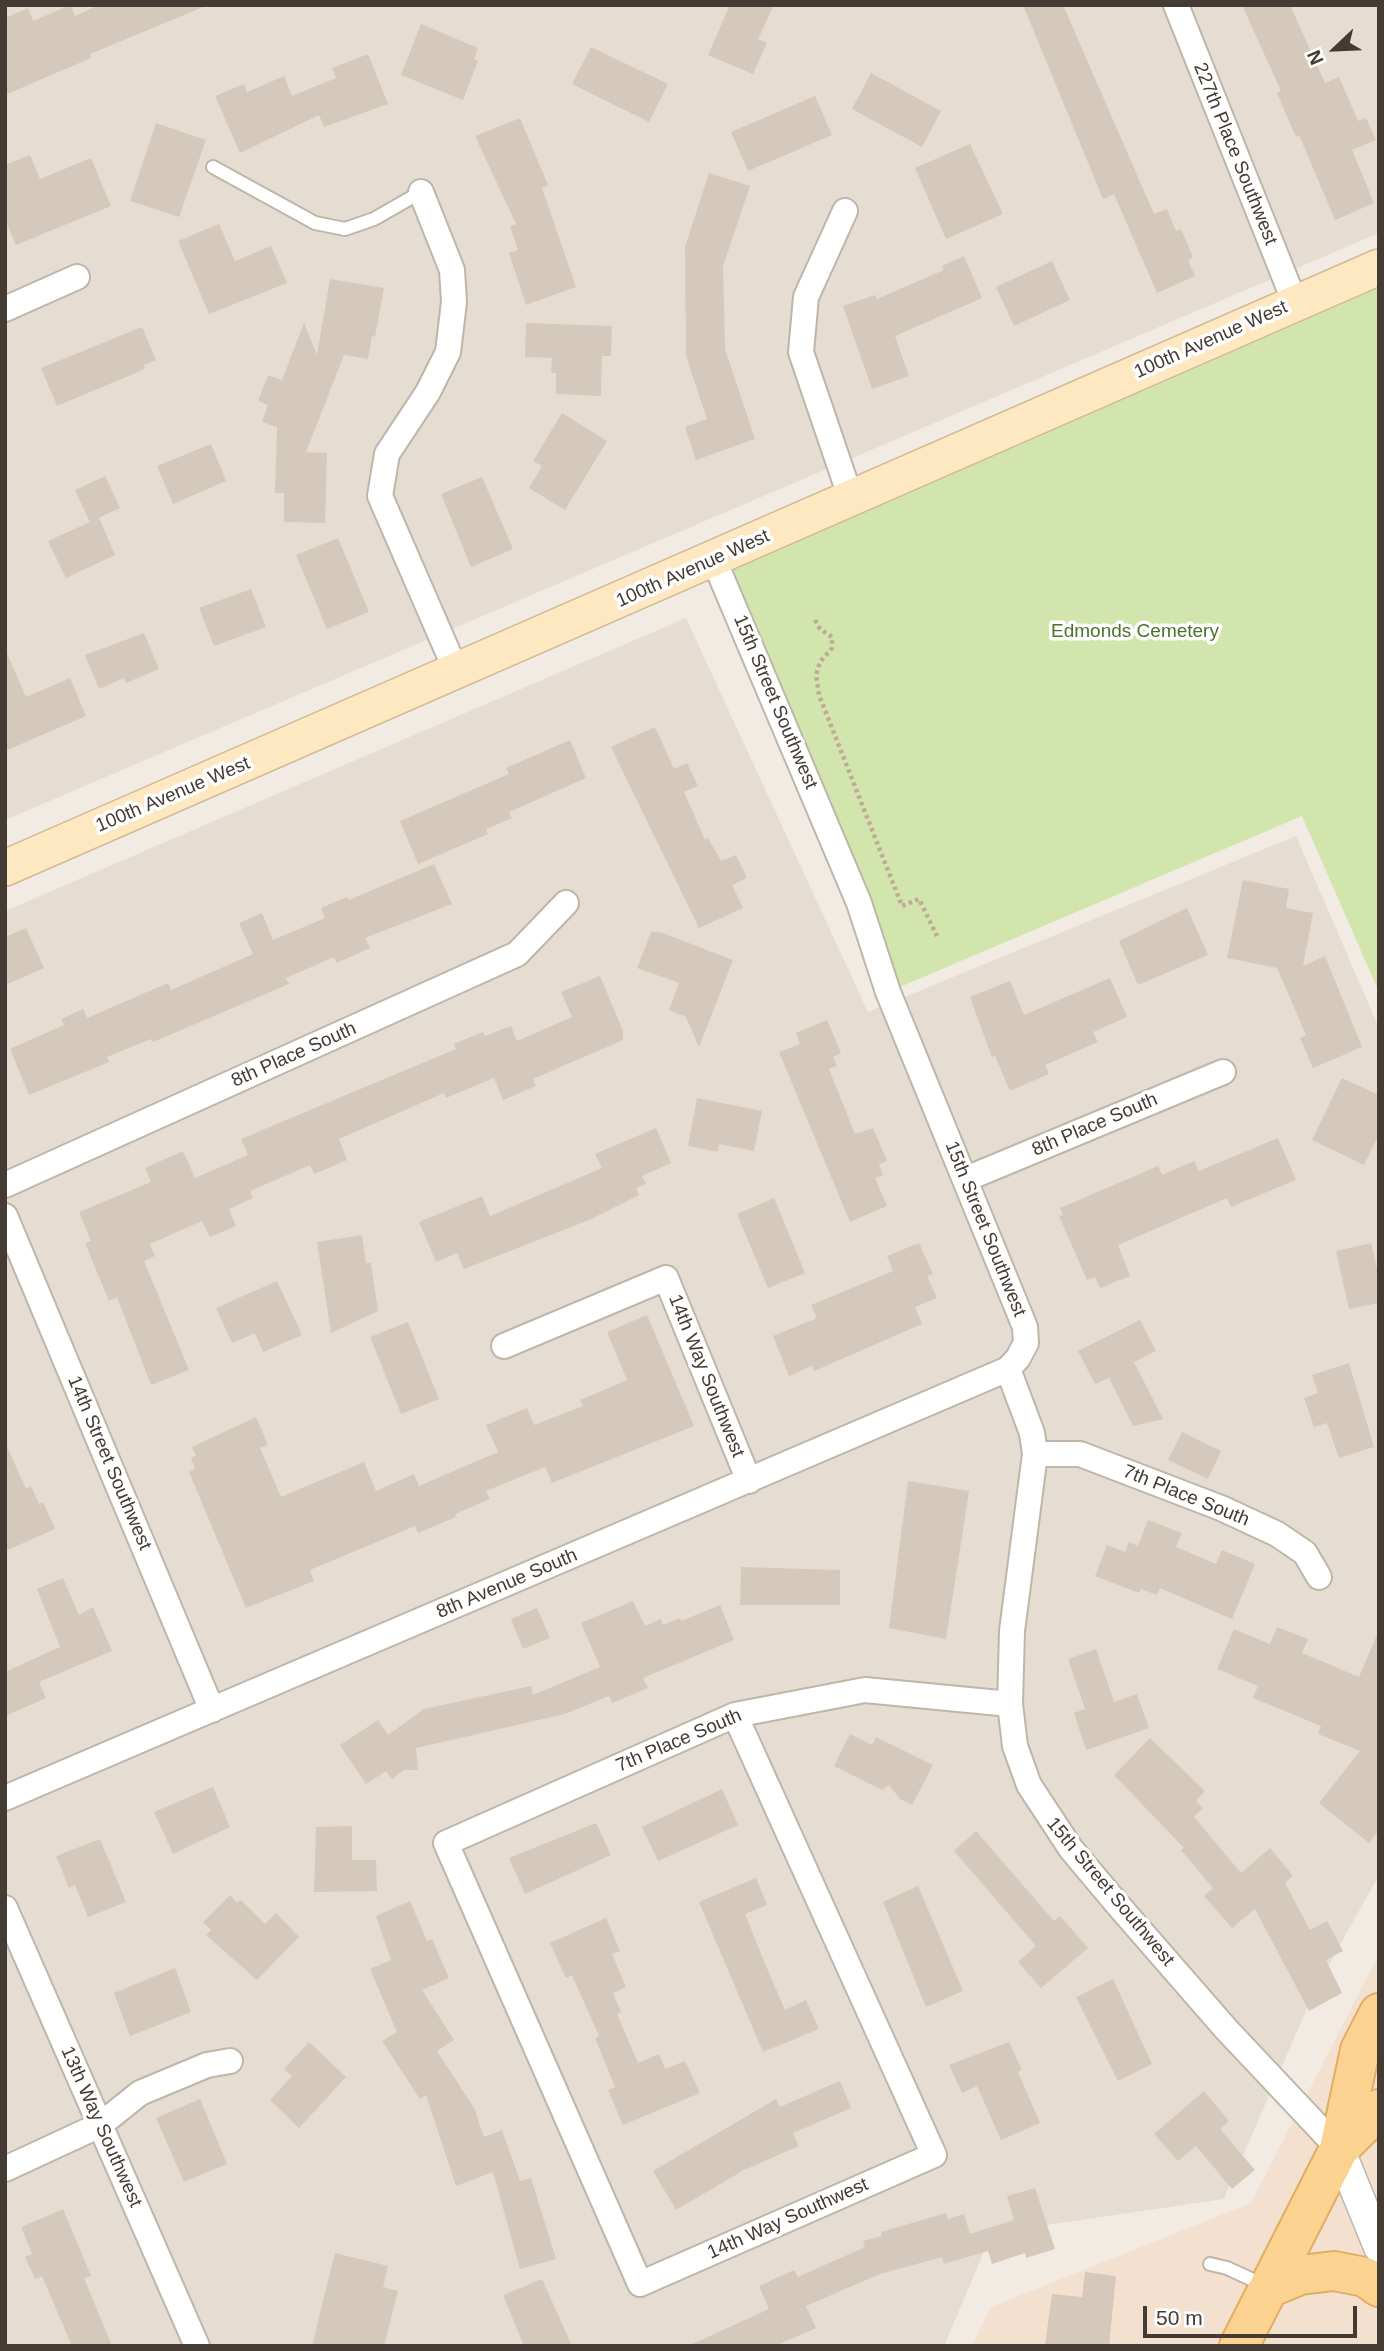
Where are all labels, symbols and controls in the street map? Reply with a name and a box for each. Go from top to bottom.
north arrow [1300,14,1370,84]
text: N [1303,47,1328,68]
street label: 227th Place Southwest [1188,60,1282,248]
street label: 100th Avenue West [1131,296,1291,384]
street label: 100th Avenue West [613,525,773,613]
street label: 15th Street Southwest [728,612,822,792]
park label: Edmonds Cemetery [1051,621,1219,643]
street label: 100th Avenue West [93,752,253,838]
street label: 8th Place South [228,1017,360,1093]
street label: 8th Place South [1029,1088,1161,1162]
street label: 15th Street Southwest [939,1138,1031,1320]
street label: 14th Way Southwest [663,1291,749,1461]
street label: 14th Street Southwest [62,1373,156,1553]
street label: 7th Place South [1120,1460,1252,1532]
street label: 8th Avenue South [433,1544,581,1624]
street label: 7th Place South [613,1704,745,1778]
street label: 15th Street Southwest [1041,1813,1179,1971]
street label: 13th Way Southwest [55,2043,147,2211]
street label: 14th Way Southwest [704,2173,872,2265]
scale bar [1146,2292,1360,2336]
text: 50 m [1156,2306,1203,2329]

